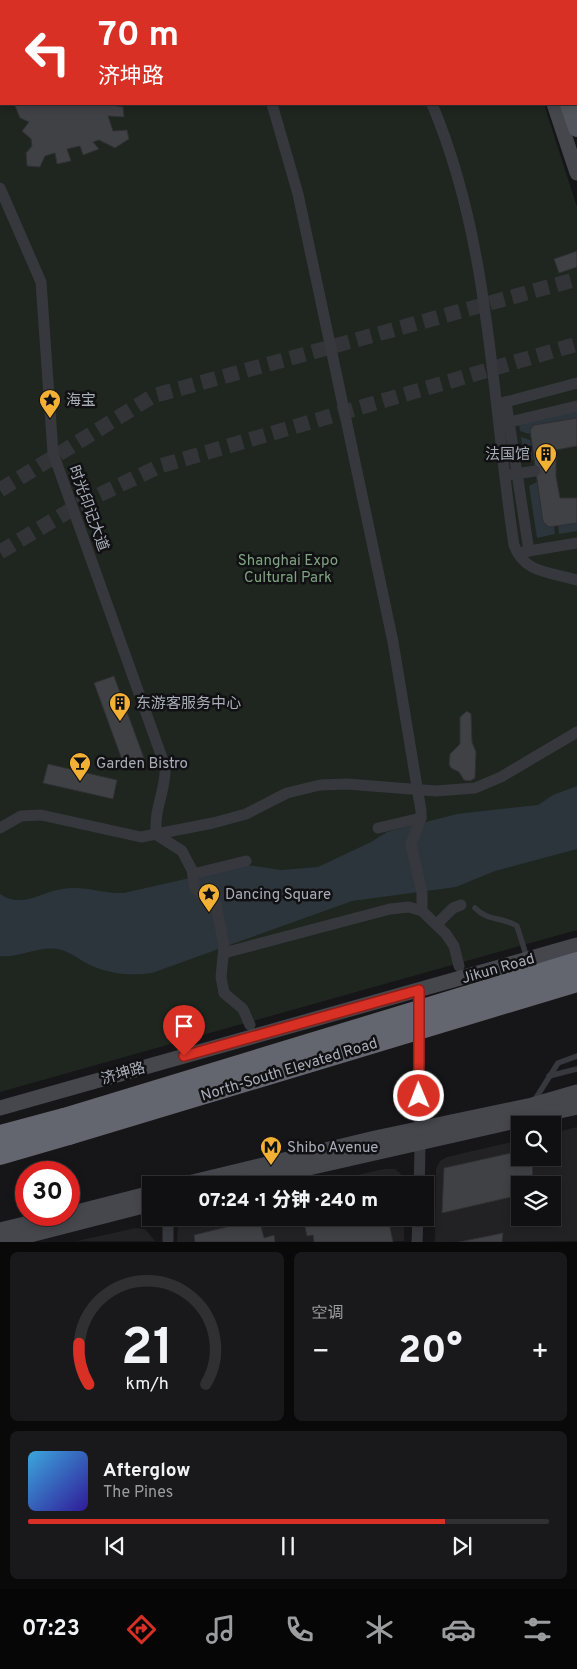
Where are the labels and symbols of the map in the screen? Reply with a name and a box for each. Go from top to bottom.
place icon: 海宝 [38,388,62,419]
place label: 海宝 [66,392,96,411]
building icon: 法国馆 [534,442,558,473]
place label: 法国馆 [485,446,530,465]
street label: 时光印记大道 [63,463,112,554]
park label: Shanghai Expo Cultural Park [238,552,338,588]
building icon: 东游客服务中心 [108,691,132,722]
place label: 东游客服务中心 [136,695,241,714]
bar icon: Garden Bistro [68,751,92,782]
place label: Garden Bistro [96,755,188,774]
place icon: Dancing Square [197,882,221,913]
place label: Dancing Square [225,886,331,905]
street label: Jikun Road [460,950,537,989]
pin [163,1005,205,1056]
street label: North-South Elevated Road [199,1034,380,1106]
street label: 济坤路 [99,1059,148,1090]
position arrow [392,1069,444,1121]
metro station icon: Shibo Avenue [259,1135,283,1166]
place label: Shibo Avenue [287,1139,378,1158]
speed limit sign: 30 [15,1161,80,1226]

